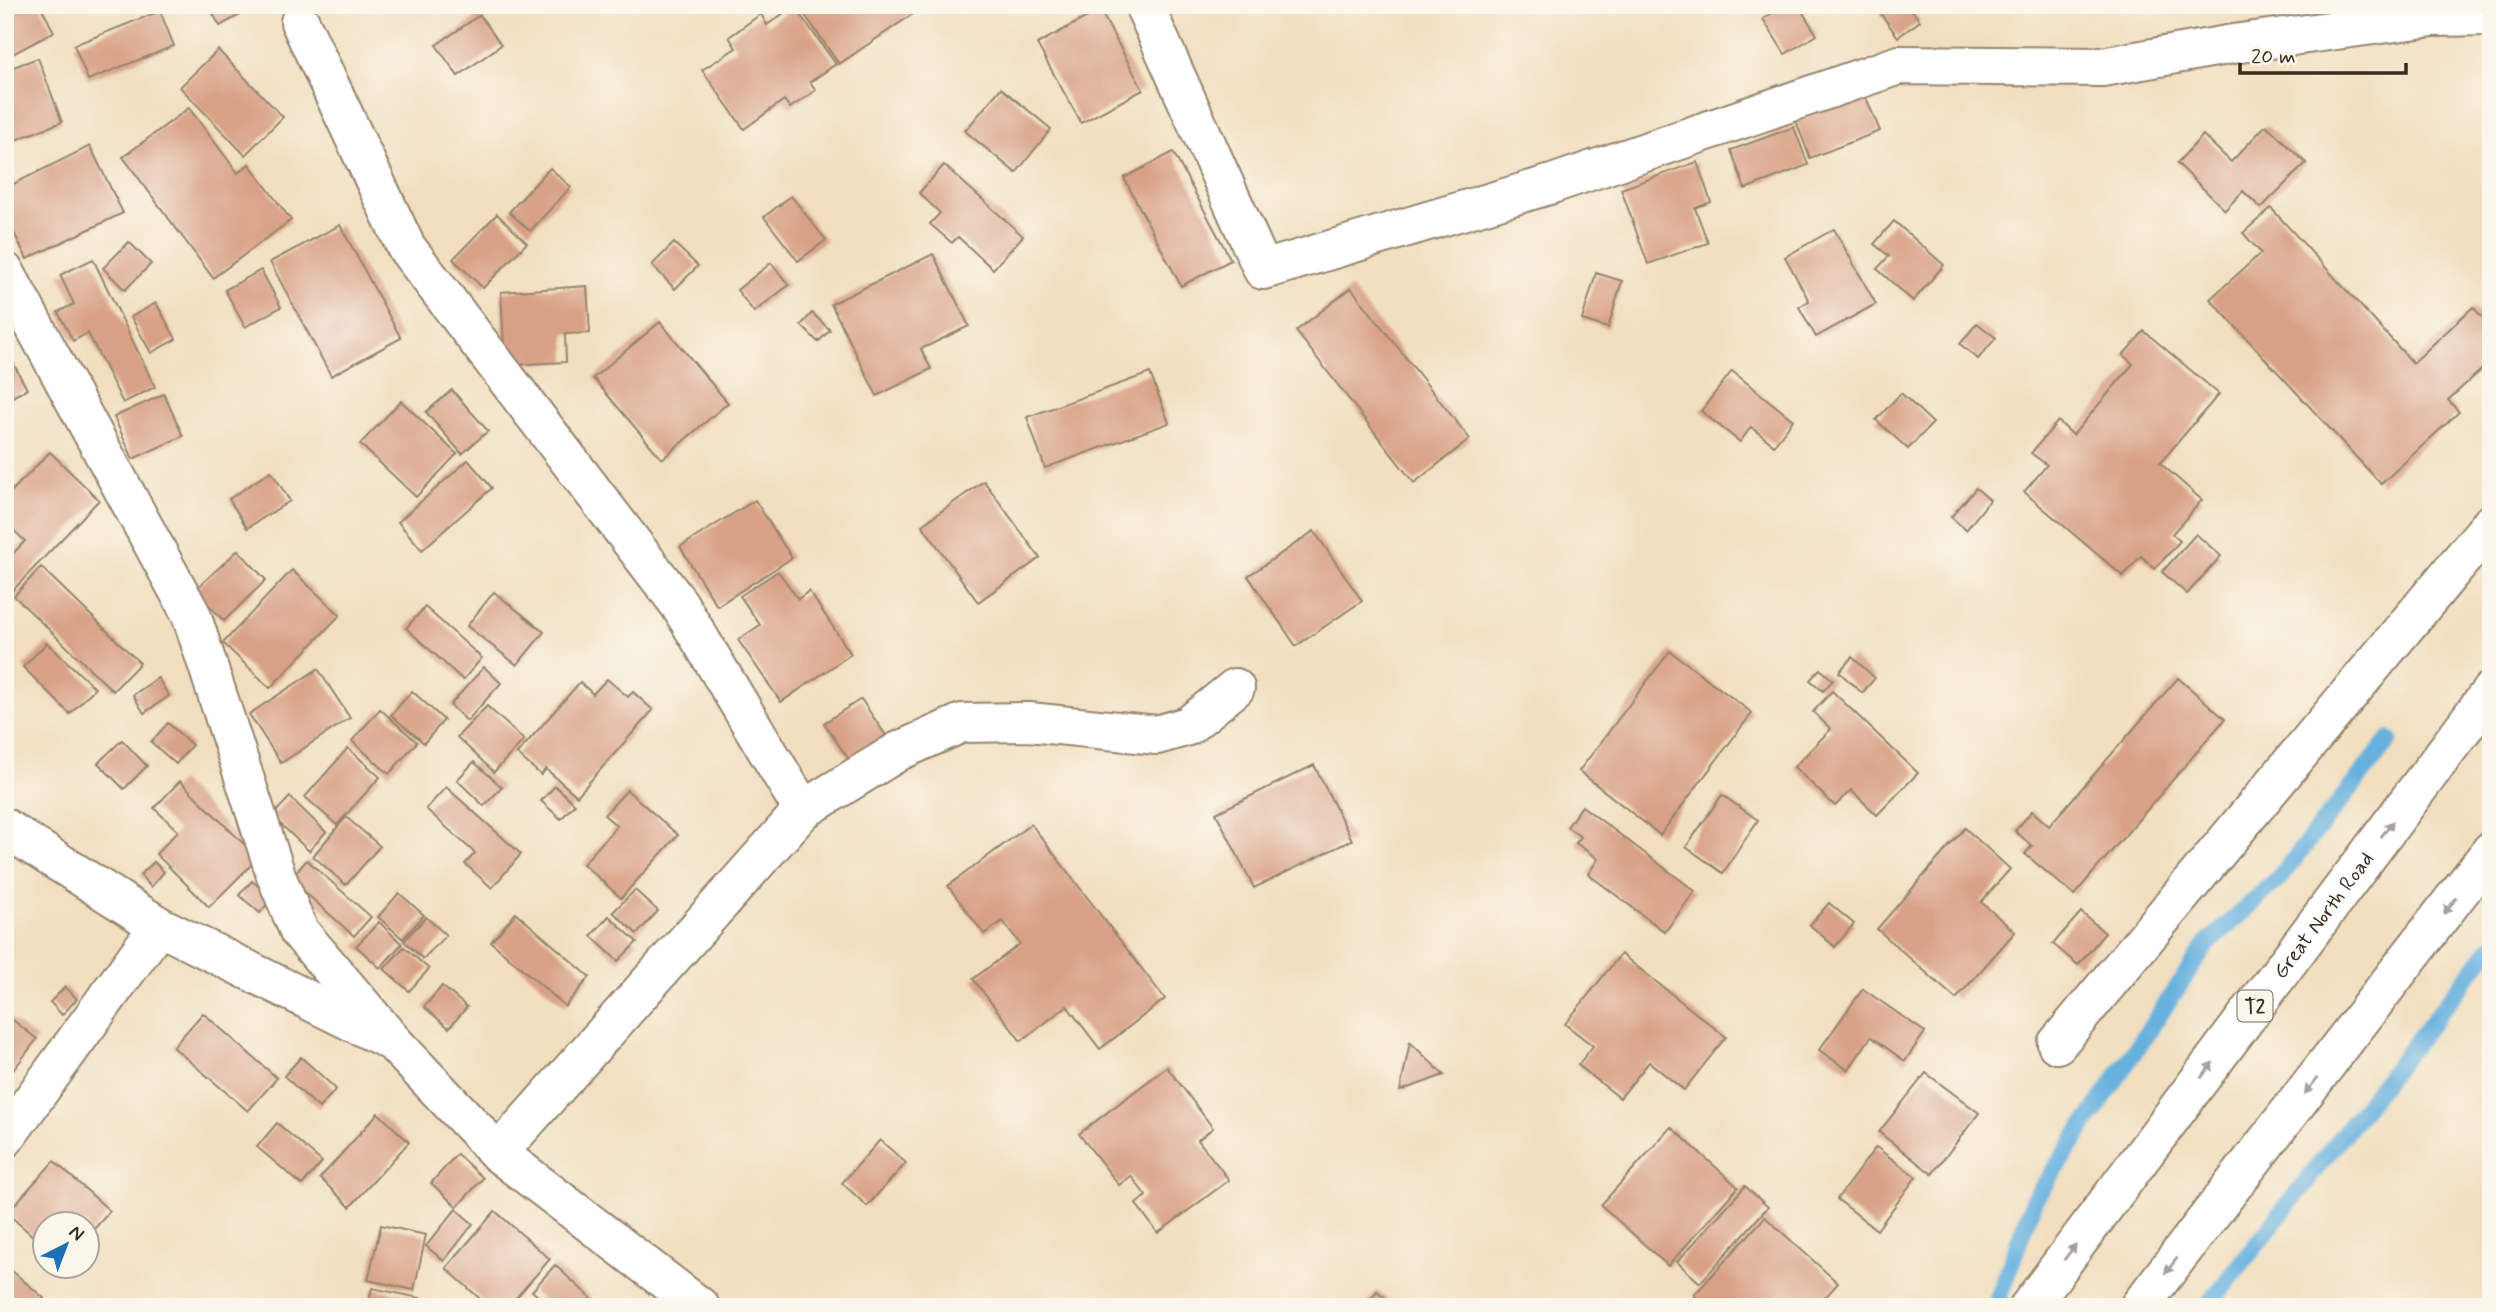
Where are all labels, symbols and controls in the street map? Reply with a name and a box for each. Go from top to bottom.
scale bar [2240,32,2407,76]
text: 20 m [2251,43,2296,71]
one-way arrow [2380,821,2395,839]
street label: Great North Road [2267,846,2381,985]
one-way arrow [2444,897,2458,915]
road number: T2 [2238,990,2272,1022]
one-way arrow [2199,1061,2213,1079]
one-way arrow [2304,1077,2318,1095]
north arrow [32,1210,102,1280]
text: N [63,1220,89,1247]
one-way arrow [2063,1243,2077,1261]
one-way arrow [2164,1256,2179,1274]

